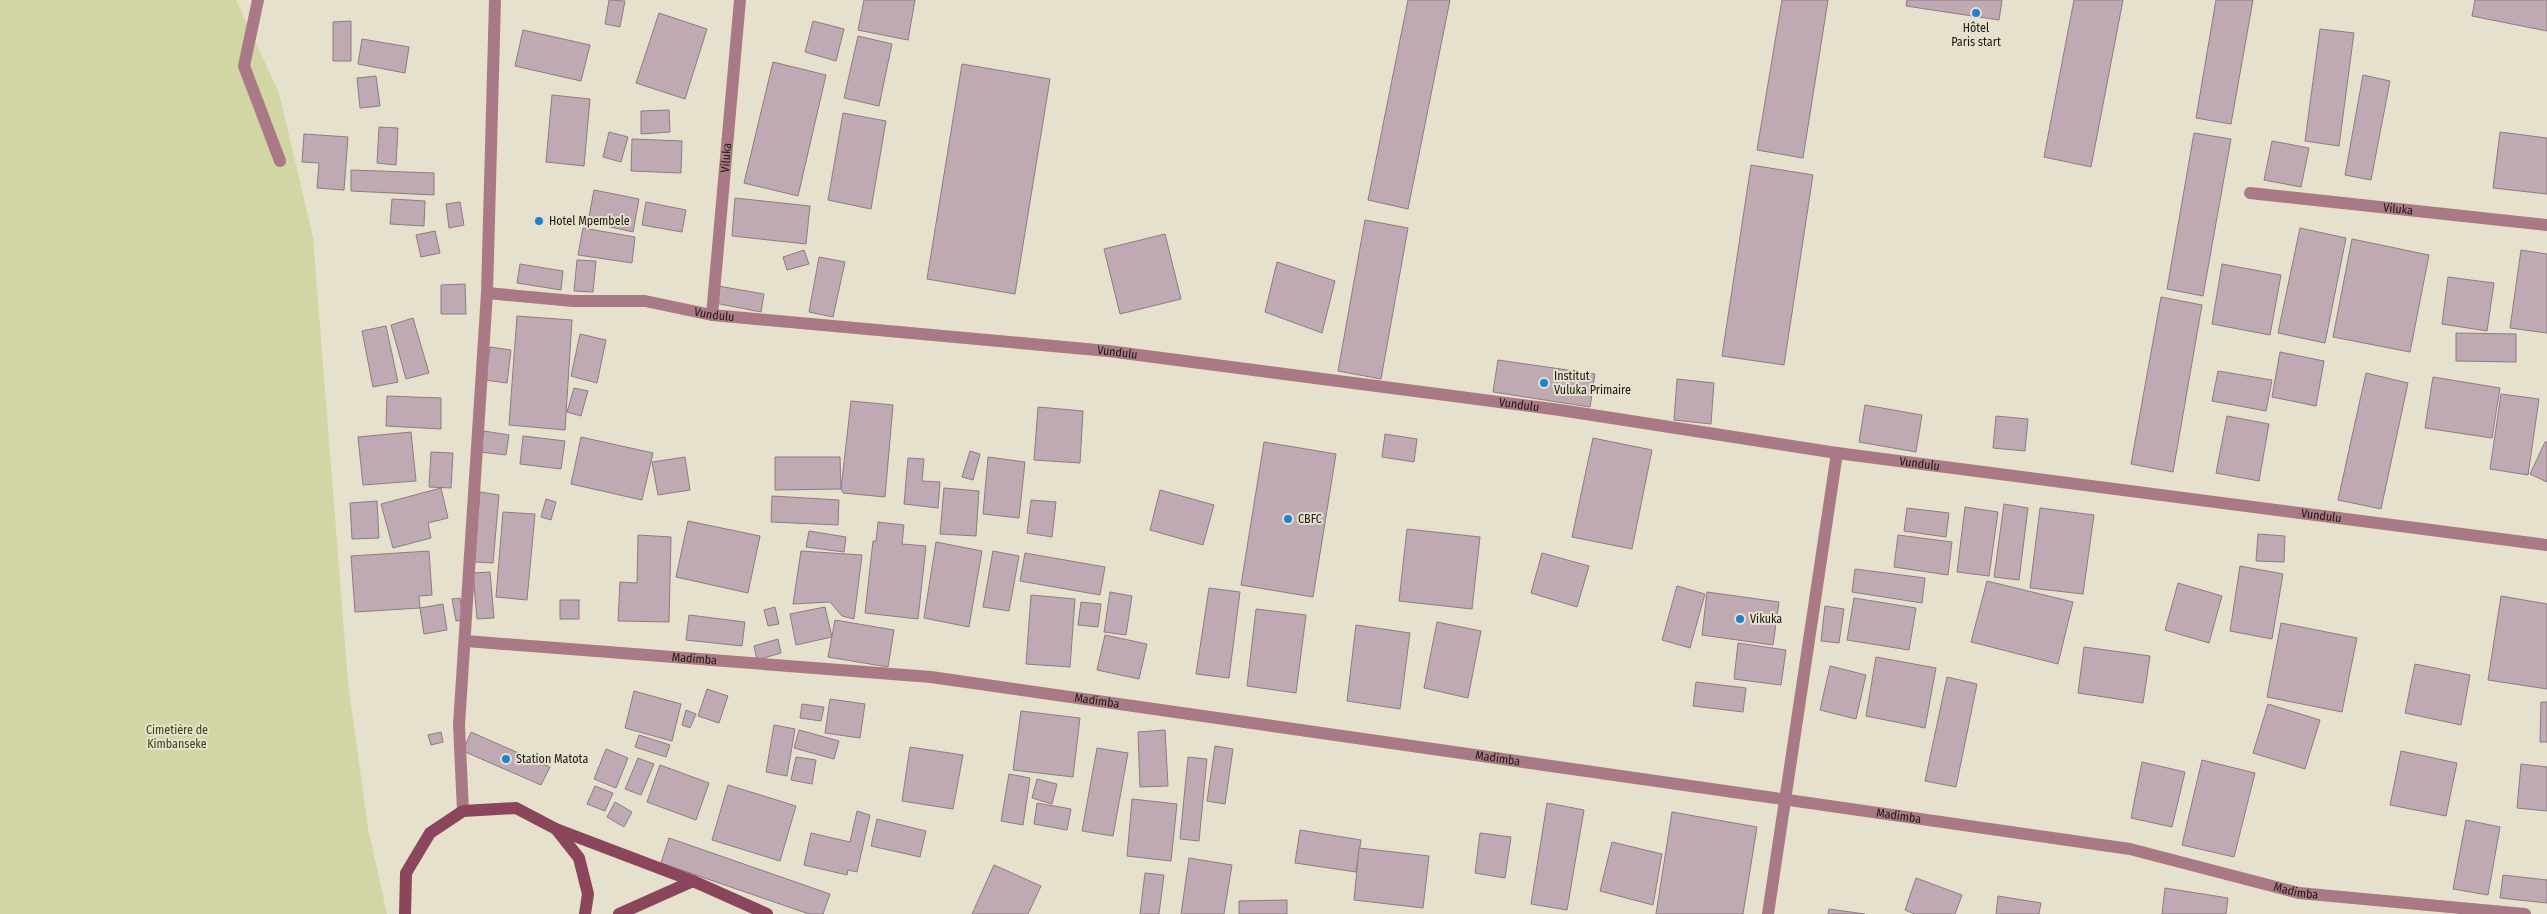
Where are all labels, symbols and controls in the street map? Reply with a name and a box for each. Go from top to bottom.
marker: Hôtel Paris start [1970,7,1982,19]
place label: Hôtel Paris start [1951,21,2001,49]
street label: Viluka [718,142,734,173]
street label: Viluka [2383,200,2414,218]
place label: Hotel Mpembele [549,214,630,228]
marker: Hotel Mpembele [533,215,545,227]
street label: Vundulu [693,304,735,324]
street label: Vundulu [1097,343,1139,362]
place label: Institut Vuluka Primaire [1554,369,1631,397]
marker: Institut Vuluka Primaire [1538,377,1550,389]
street label: Vundulu [1498,395,1540,414]
street label: Vundulu [1899,454,1941,473]
street label: Vundulu [2300,506,2342,525]
place label: CBFC [1298,512,1322,526]
marker: CBFC [1282,513,1294,525]
place label: Vikuka [1750,612,1782,626]
marker: Vikuka [1734,613,1746,625]
street label: Madimba [671,650,718,667]
street label: Madimba [1073,691,1120,711]
park label: Cimetière de Kimbanseke [146,723,208,751]
street label: Madimba [1474,748,1521,768]
place label: Station Matota [516,752,588,766]
marker: Station Matota [500,753,512,765]
street label: Madimba [1875,806,1922,826]
street label: Madimba [2272,880,2319,902]

